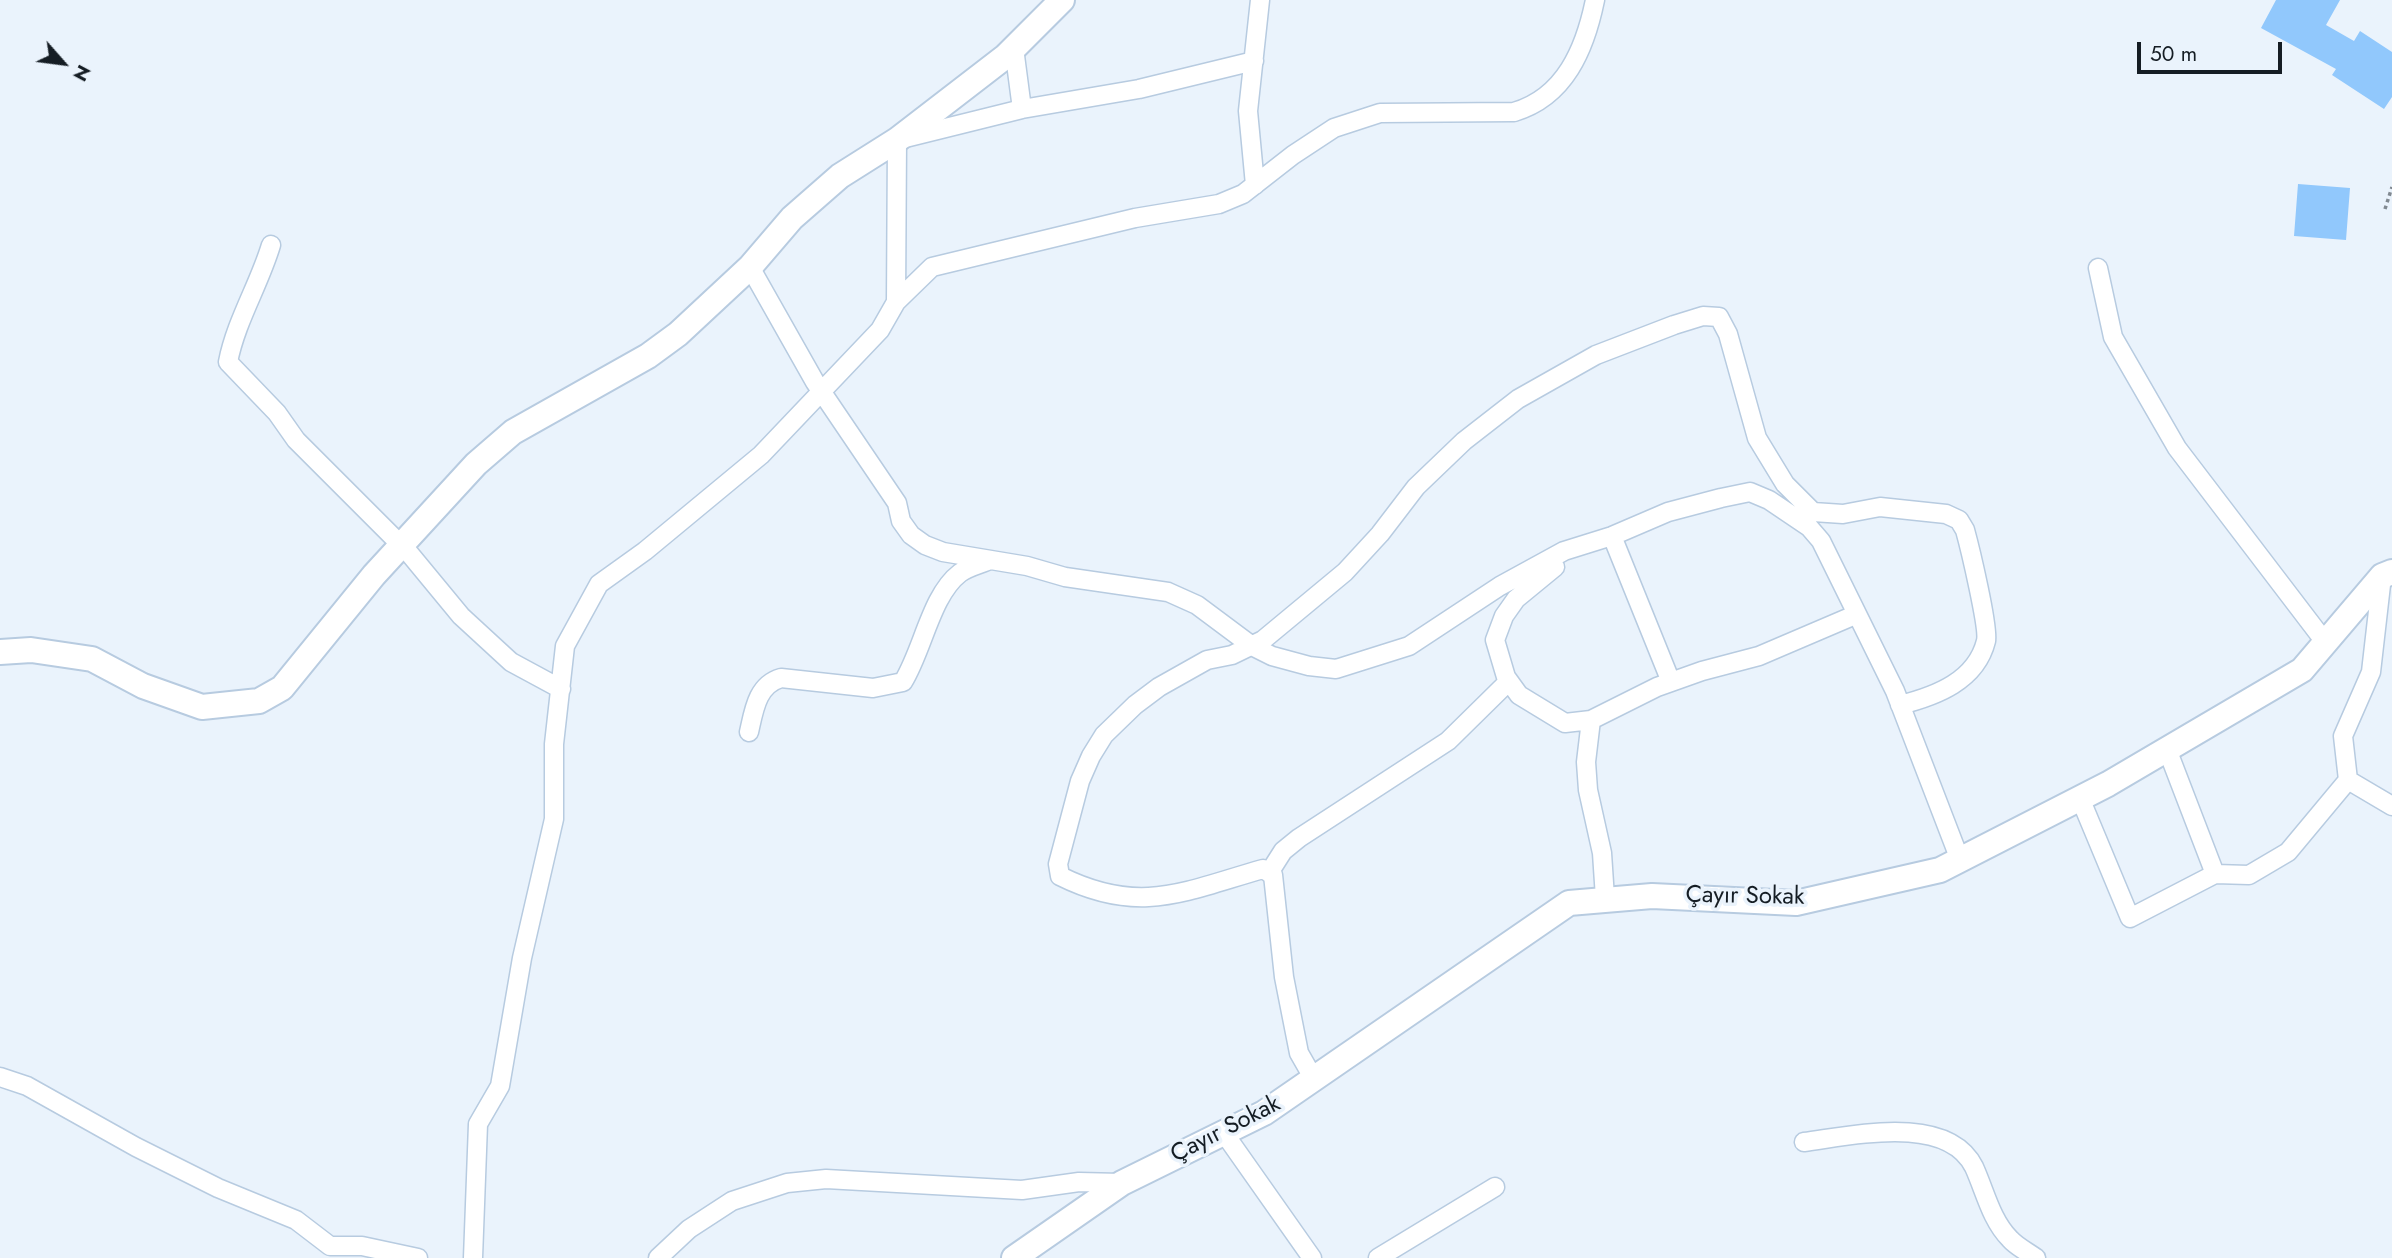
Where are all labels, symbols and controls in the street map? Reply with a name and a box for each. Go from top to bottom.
north arrow [28,28,98,98]
scale bar [2140,28,2285,72]
text: 50 m [2150,39,2197,69]
text: N [67,60,97,86]
street label: Çayır Sokak [1685,882,1805,912]
street label: Çayır Sokak [1166,1090,1286,1170]

